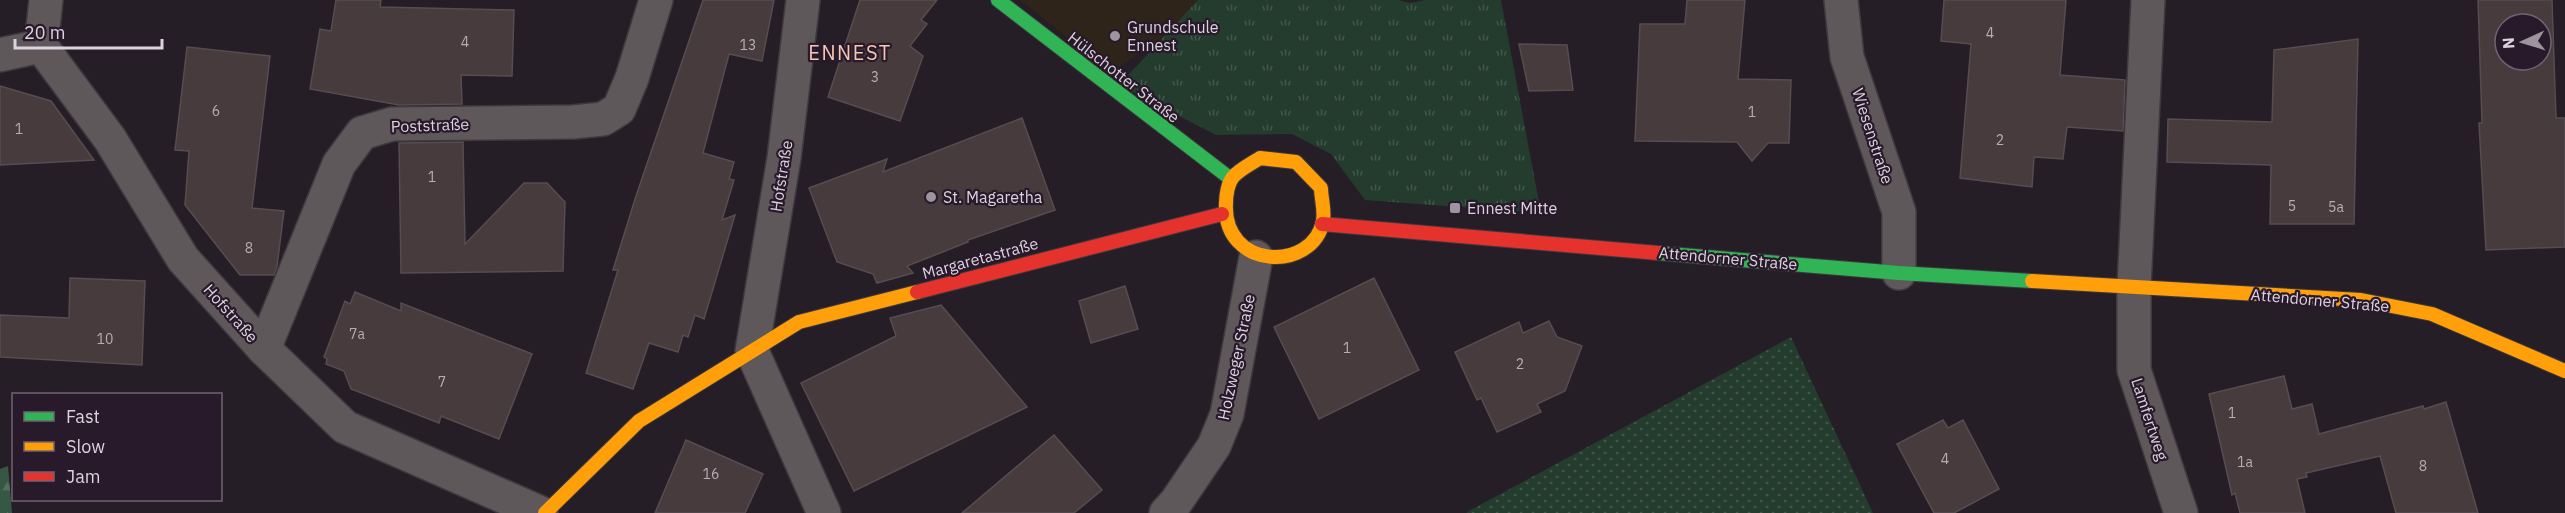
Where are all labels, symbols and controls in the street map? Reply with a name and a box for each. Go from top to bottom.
scale bar [15,12,162,50]
north arrow [2493,12,2553,72]
place label: Grundschule Ennest [1127,17,1219,55]
text: 20 m [24,21,66,44]
house number: 4 [1986,24,1994,42]
street label: Hülschotter Straße [1064,27,1184,127]
marker: Grundschule Ennest [1108,29,1122,43]
house number: 4 [461,33,469,51]
house number: 13 [740,36,756,54]
text: N [2498,37,2518,50]
district label: ENNEST [808,39,892,66]
house number: 3 [871,68,879,86]
street label: Wiesenstraße [1848,86,1898,187]
house number: 6 [212,102,220,120]
house number: 1 [1748,103,1756,121]
street label: Poststraße [391,114,470,136]
house number: 1 [15,120,23,138]
house number: 2 [1996,131,2004,149]
street label: Hofstraße [765,139,797,213]
house number: 1 [428,168,436,186]
place label: St. Magaretha [943,187,1043,207]
marker: St. Magaretha [924,190,938,204]
house number: 5 [2288,197,2296,215]
place label: Ennest Mitte [1467,198,1557,218]
house number: 5a [2328,198,2344,216]
marker: Ennest Mitte [1448,201,1462,215]
street label: Margaretastraße [920,233,1040,283]
house number: 8 [245,239,253,257]
street label: Attendorner Straße [1658,242,1798,274]
street label: Hofstraße [199,280,263,347]
street label: Attendorner Straße [2250,284,2390,316]
street label: Holzweger Straße [1213,292,1259,422]
house number: 7a [349,325,365,343]
house number: 10 [97,330,113,348]
house number: 1 [1343,339,1351,357]
house number: 2 [1516,355,1524,373]
house number: 7 [438,373,446,391]
street label: Lamfertweg [2127,375,2173,463]
legend [12,393,222,501]
house number: 1 [2228,404,2236,422]
text: Fast [66,405,100,428]
text: Slow [66,435,105,458]
house number: 4 [1941,450,1949,468]
house number: 1a [2237,453,2253,471]
house number: 8 [2419,457,2427,475]
text: Jam [66,465,101,488]
house number: 16 [703,465,719,483]

